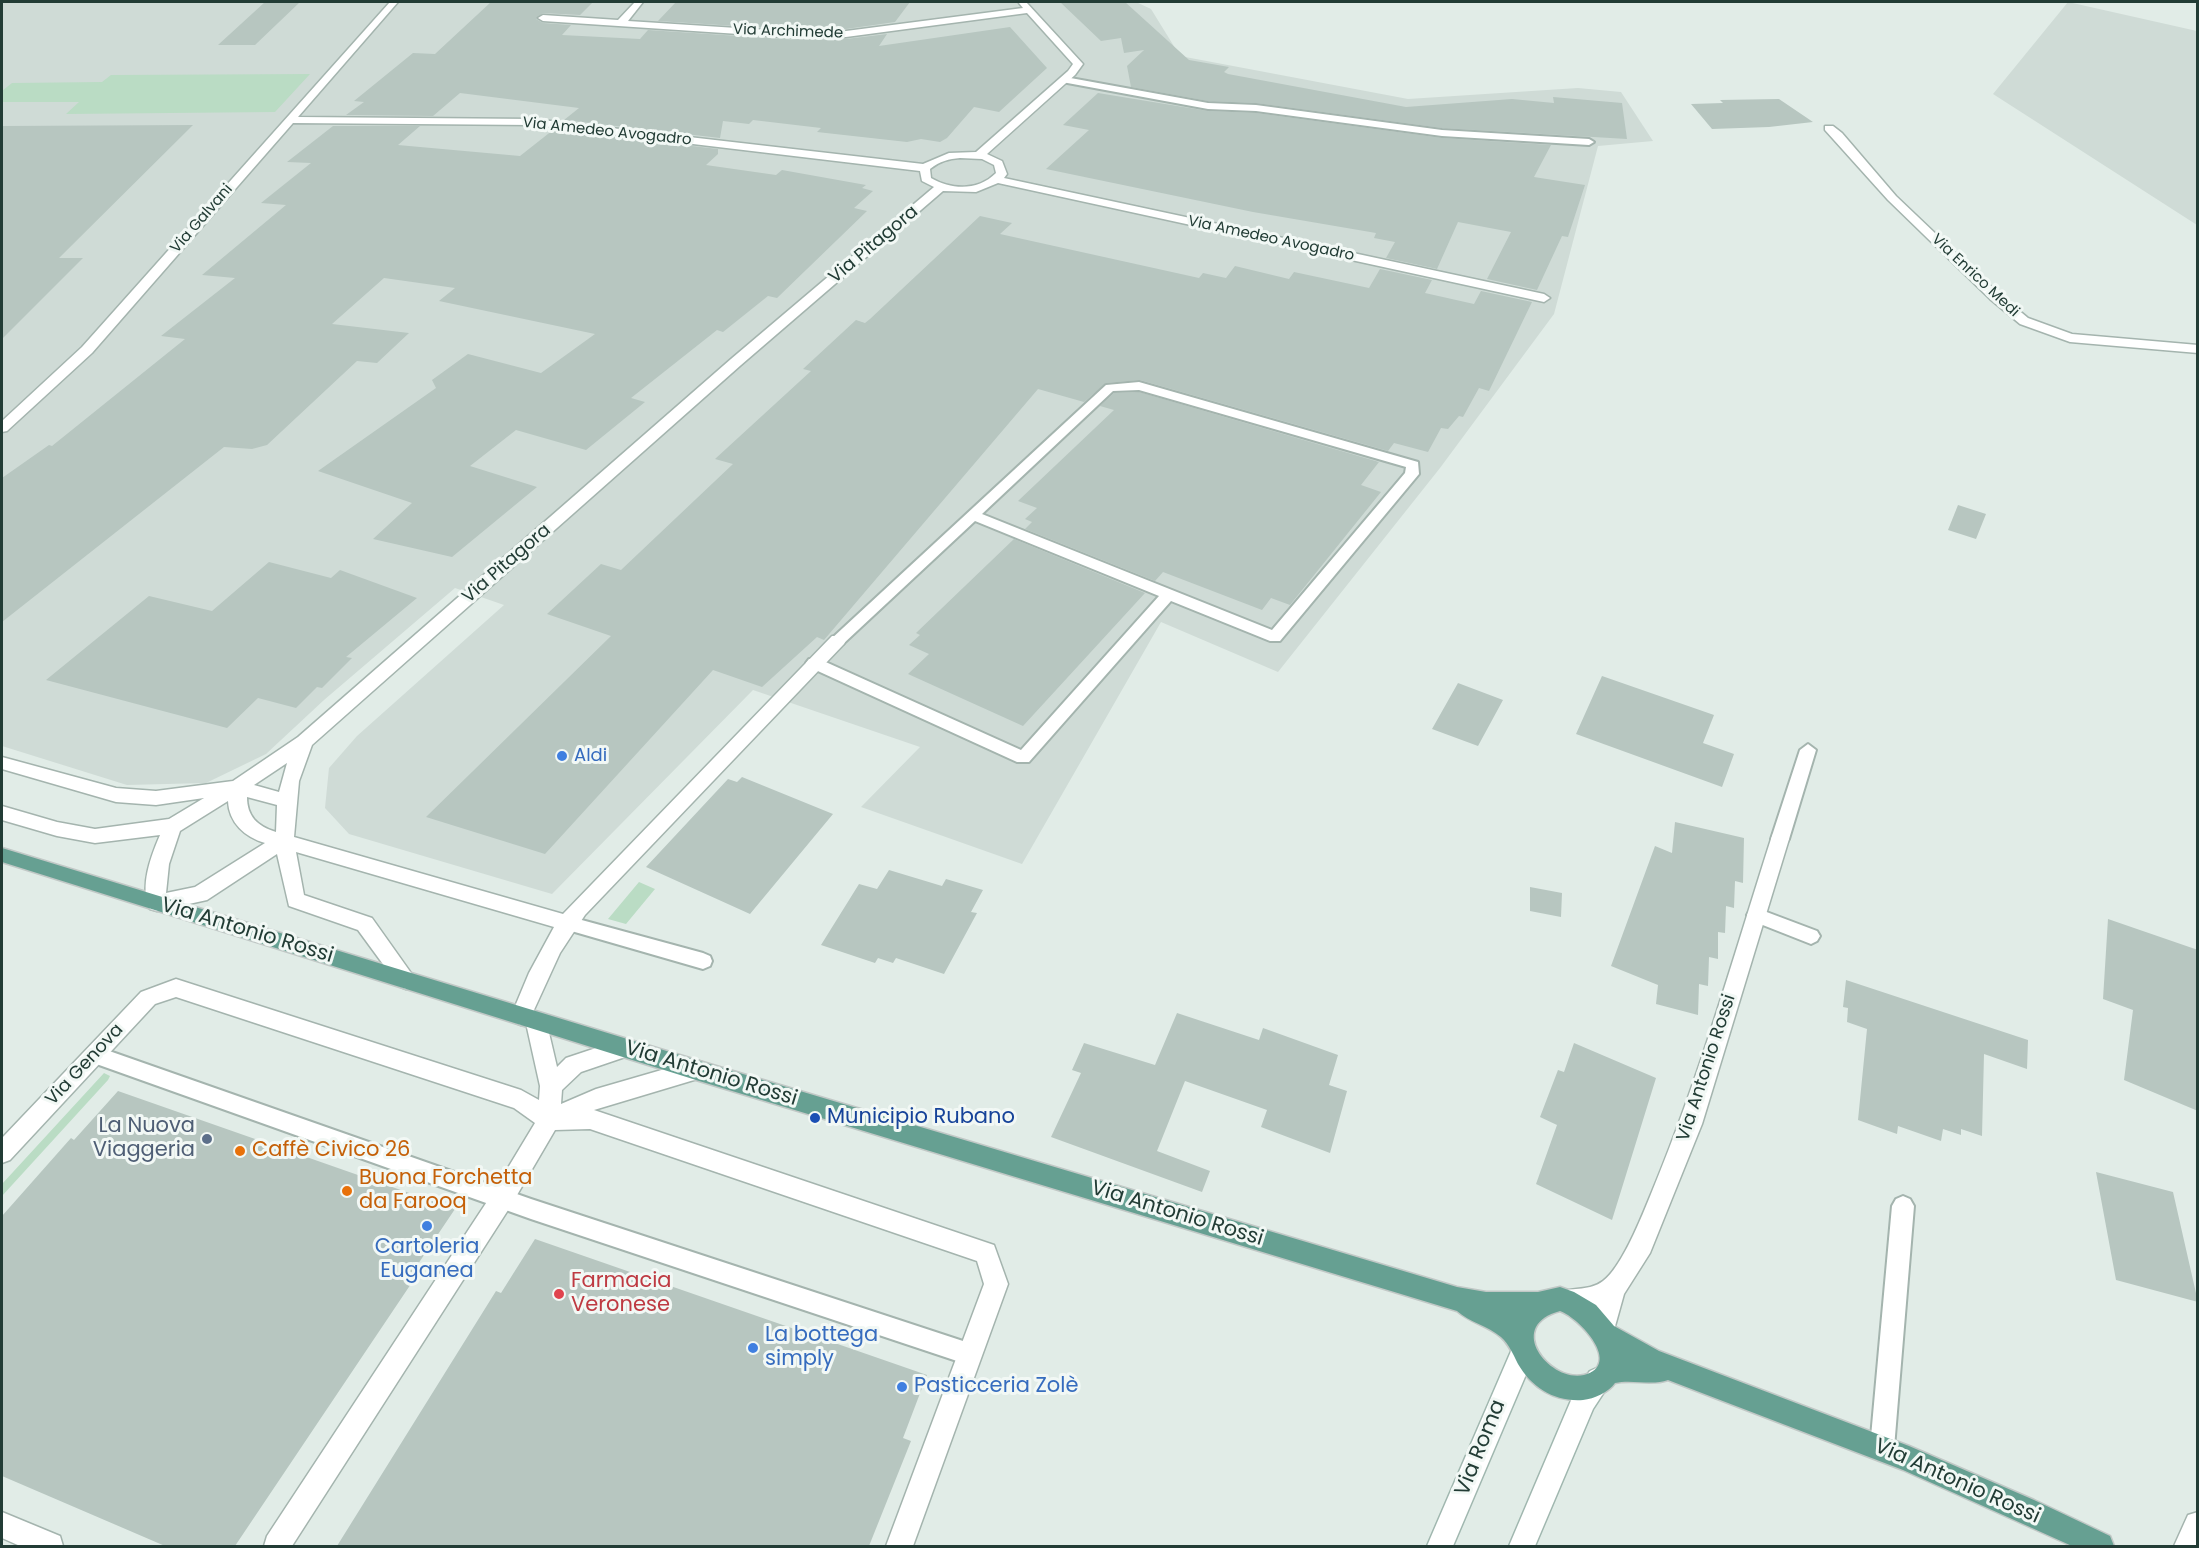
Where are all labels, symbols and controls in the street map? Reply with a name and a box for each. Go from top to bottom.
street label: Via Archimede [733,21,843,43]
street label: Via Amedeo Avogadro [522,114,692,150]
street label: Via Galvani [167,181,237,257]
street label: Via Pitagora [825,201,923,289]
street label: Via Amedeo Avogadro [1186,213,1356,265]
street label: Via Enrico Medi [1927,231,2023,321]
street label: Via Pitagora [459,520,555,608]
place label: Aldi [574,745,607,767]
marker: Aldi [555,749,569,763]
street label: Via Antonio Rossi [158,893,336,969]
street label: Via Antonio Rossi [1673,992,1741,1144]
street label: Via Genova [42,1020,128,1110]
street label: Via Antonio Rossi [622,1036,800,1112]
place label: Municipio Rubano [827,1105,1015,1131]
marker: Municipio Rubano [808,1111,822,1125]
place label: La Nuova Viaggeria [93,1114,195,1164]
marker: La Nuova Viaggeria [200,1132,214,1146]
place label: Caffè Civico 26 [252,1138,410,1164]
marker: Caffè Civico 26 [233,1144,247,1158]
place label: Buona Forchetta da Farooq [359,1166,533,1216]
street label: Via Antonio Rossi [1088,1176,1266,1252]
marker: Buona Forchetta da Farooq [340,1184,354,1198]
marker: Cartoleria Euganea [420,1219,434,1233]
place label: Cartoleria Euganea [375,1235,479,1285]
place label: Farmacia Veronese [571,1269,672,1319]
marker: Farmacia Veronese [552,1287,566,1301]
place label: La bottega simply [765,1323,878,1373]
marker: La bottega simply [746,1341,760,1355]
place label: Pasticceria Zolè [914,1374,1078,1400]
marker: Pasticceria Zolè [895,1380,909,1394]
street label: Via Roma [1450,1396,1512,1500]
street label: Via Antonio Rossi [1870,1434,2044,1530]

